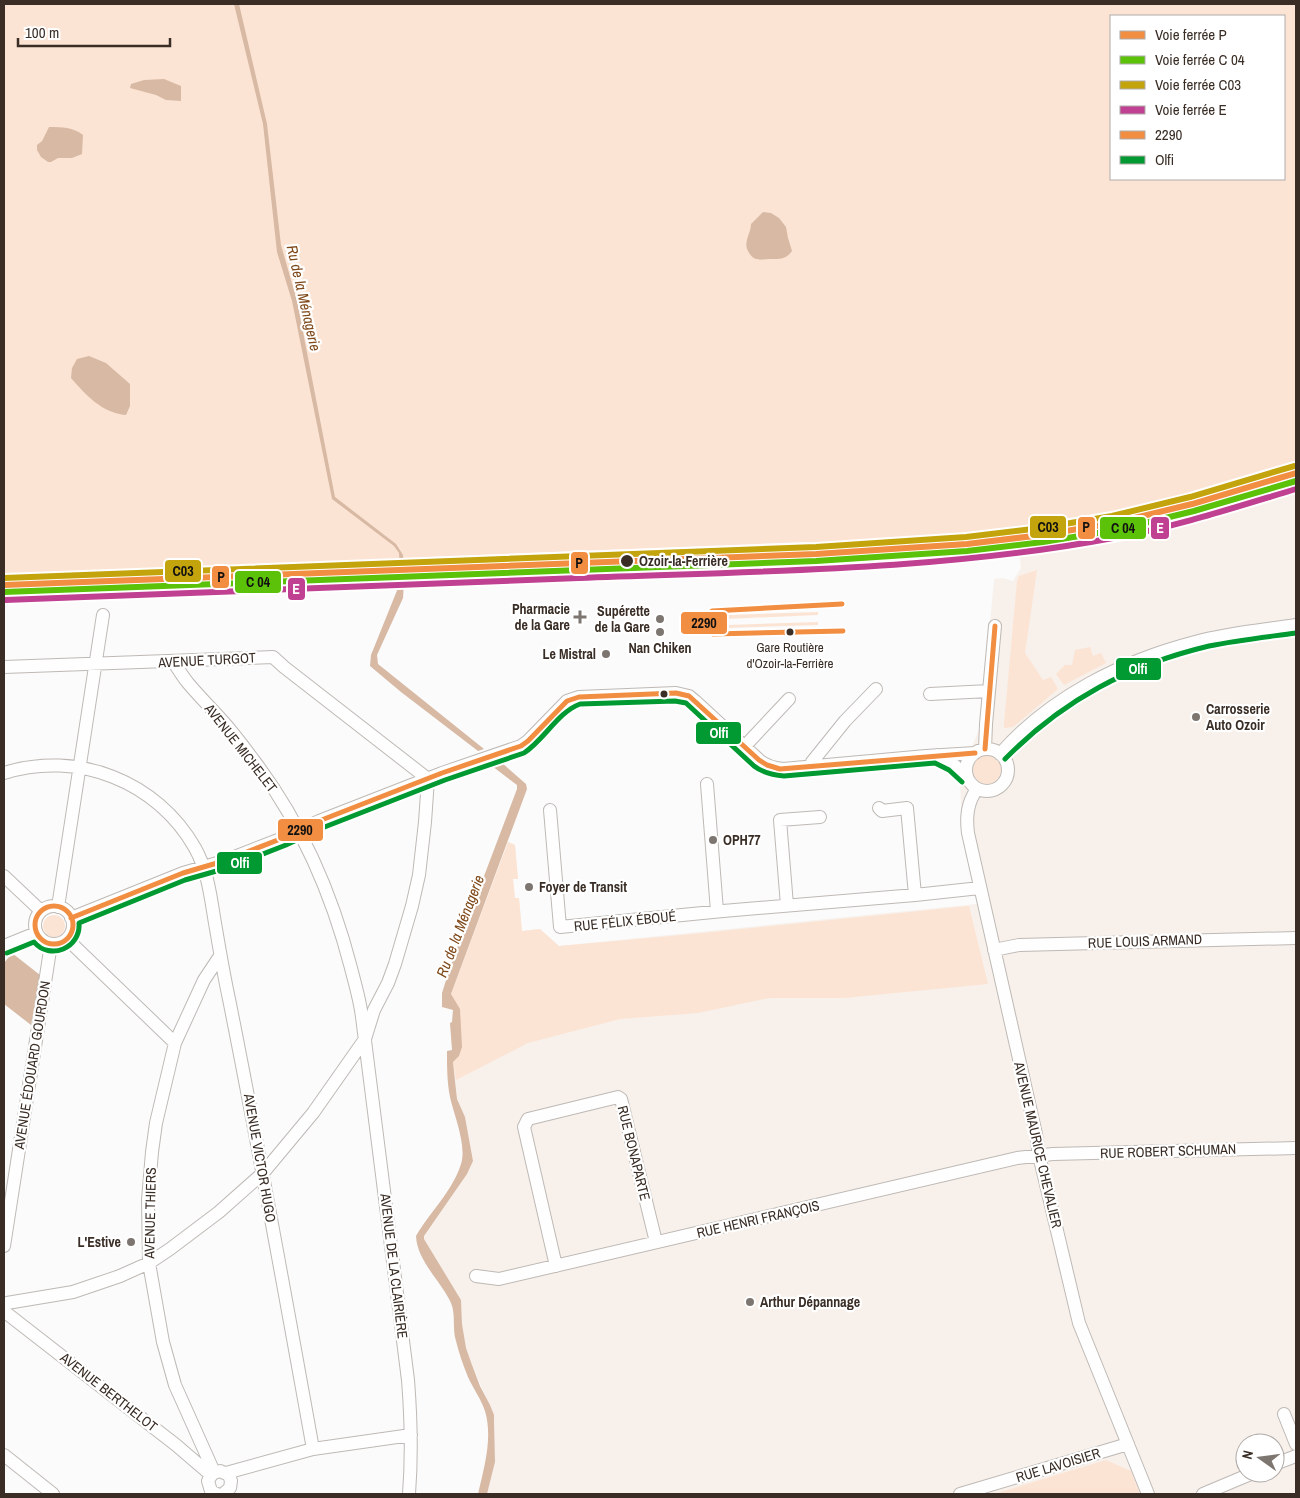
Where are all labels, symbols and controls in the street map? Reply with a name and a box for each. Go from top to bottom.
scale bar [18,15,170,47]
legend [1110,15,1285,180]
text: 100 m [25,22,59,43]
text: Voie ferrée P [1155,24,1227,45]
text: Voie ferrée C 04 [1155,49,1245,70]
text: Voie ferrée C03 [1155,74,1241,95]
text: Voie ferrée E [1155,99,1227,120]
text: 2290 [1155,124,1183,145]
text: Olfi [1155,149,1174,170]
water label: Ru de la Ménagerie [282,243,326,353]
line badge: C03 [1029,515,1067,539]
line badge: P [1077,516,1096,540]
line badge: C 04 [1099,516,1147,540]
line badge: E [1150,516,1170,540]
text: C03 [1037,518,1059,536]
text: P [1082,518,1090,536]
text: C 04 [1111,519,1136,537]
text: E [1156,519,1164,537]
line badge: P [570,551,589,575]
place label: Ozoir-la-Ferrière [639,552,728,570]
marker: Ozoir-la-Ferrière [619,553,635,569]
text: P [575,554,583,572]
line badge: C03 [164,559,202,583]
text: C03 [172,562,194,580]
line badge: P [211,565,230,589]
text: P [217,568,225,586]
line badge: C 04 [234,570,282,594]
text: C 04 [246,573,271,591]
line badge: E [287,577,306,601]
text: E [292,580,300,598]
place label: Pharmacie de la Gare [512,600,570,634]
place label: Supérette de la Gare [594,602,650,636]
marker: Pharmacie de la Gare [574,611,586,623]
line badge: 2290 [680,611,728,635]
marker: Supérette de la Gare [654,613,666,625]
text: 2290 [691,614,717,632]
marker: Nan Chiken [654,626,666,638]
marker: Gare Routière d'Ozoir-la-Ferrière [785,627,795,637]
place label: Nan Chiken [628,639,692,657]
place label: Gare Routière d'Ozoir-la-Ferrière [747,639,833,672]
place label: Le Mistral [542,645,596,663]
street label: AVENUE TURGOT [157,648,256,672]
marker: Le Mistral [600,648,612,660]
line badge: Olfi [1115,657,1162,681]
text: Olfi [1128,660,1148,678]
unlabelled marker [659,689,669,699]
street label: AVENUE MICHELET [200,699,281,796]
place label: Carrosserie Auto Ozoir [1206,700,1270,734]
marker: Carrosserie Auto Ozoir [1190,711,1202,723]
line badge: Olfi [695,721,742,745]
text: Olfi [709,724,729,742]
line badge: 2290 [277,818,324,842]
text: 2290 [287,821,313,839]
place label: OPH77 [723,831,761,849]
marker: OPH77 [707,834,719,846]
line badge: Olfi [216,851,263,875]
text: Olfi [230,854,250,872]
water label: Ru de la Ménagerie [431,872,489,980]
place label: Foyer de Transit [539,878,627,896]
marker: Foyer de Transit [523,881,535,893]
street label: RUE FÉLIX ÉBOUÉ [573,907,677,935]
street label: RUE LOUIS ARMAND [1088,930,1202,952]
street label: AVENUE ÉDOUARD GOURDON [10,980,54,1151]
street label: AVENUE MAURICE CHEVALIER [1010,1059,1066,1230]
street label: AVENUE VICTOR HUGO [240,1091,280,1224]
street label: RUE BONAPARTE [614,1104,654,1202]
street label: RUE ROBERT SCHUMAN [1100,1140,1236,1162]
street label: AVENUE THIERS [140,1167,160,1260]
street label: AVENUE DE LA CLAIRIÈRE [376,1191,412,1340]
street label: RUE HENRI FRANÇOIS [695,1196,822,1242]
place label: L'Estive [77,1233,121,1251]
marker: L'Estive [125,1236,137,1248]
place label: Arthur Dépannage [760,1293,860,1311]
marker: Arthur Dépannage [744,1296,756,1308]
street label: AVENUE BERTHELOT [56,1348,161,1435]
north arrow [1235,1433,1285,1483]
street label: RUE LAVOISIER [1014,1444,1102,1486]
text: N [1238,1449,1257,1461]

